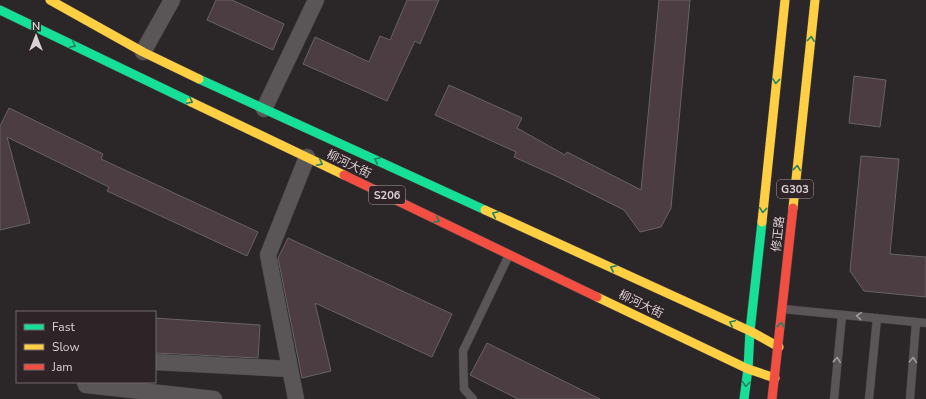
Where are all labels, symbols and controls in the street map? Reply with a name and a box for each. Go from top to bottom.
north arrow [16,16,56,56]
text: N [32,19,40,34]
one-way arrow [806,36,815,42]
one-way arrow [69,40,76,48]
one-way arrow [772,77,781,84]
one-way arrow [186,96,194,104]
street label: 柳河大街 [324,146,374,182]
one-way arrow [374,157,381,165]
one-way arrow [316,158,323,166]
one-way arrow [792,165,801,171]
road number: G303 [777,180,813,198]
road number: S206 [369,186,405,204]
one-way arrow [758,207,767,213]
one-way arrow [492,211,499,219]
one-way arrow [433,215,441,223]
street label: 修正路 [768,215,788,253]
one-way arrow [610,265,617,273]
street label: 柳河大街 [616,286,666,322]
legend [16,311,156,383]
one-way arrow [856,312,862,321]
text: Fast [52,319,75,335]
one-way arrow [728,320,736,328]
one-way arrow [776,322,785,328]
text: Slow [52,339,80,355]
one-way arrow [833,357,842,363]
one-way arrow [908,357,917,363]
text: Jam [51,359,73,375]
one-way arrow [742,381,751,387]

